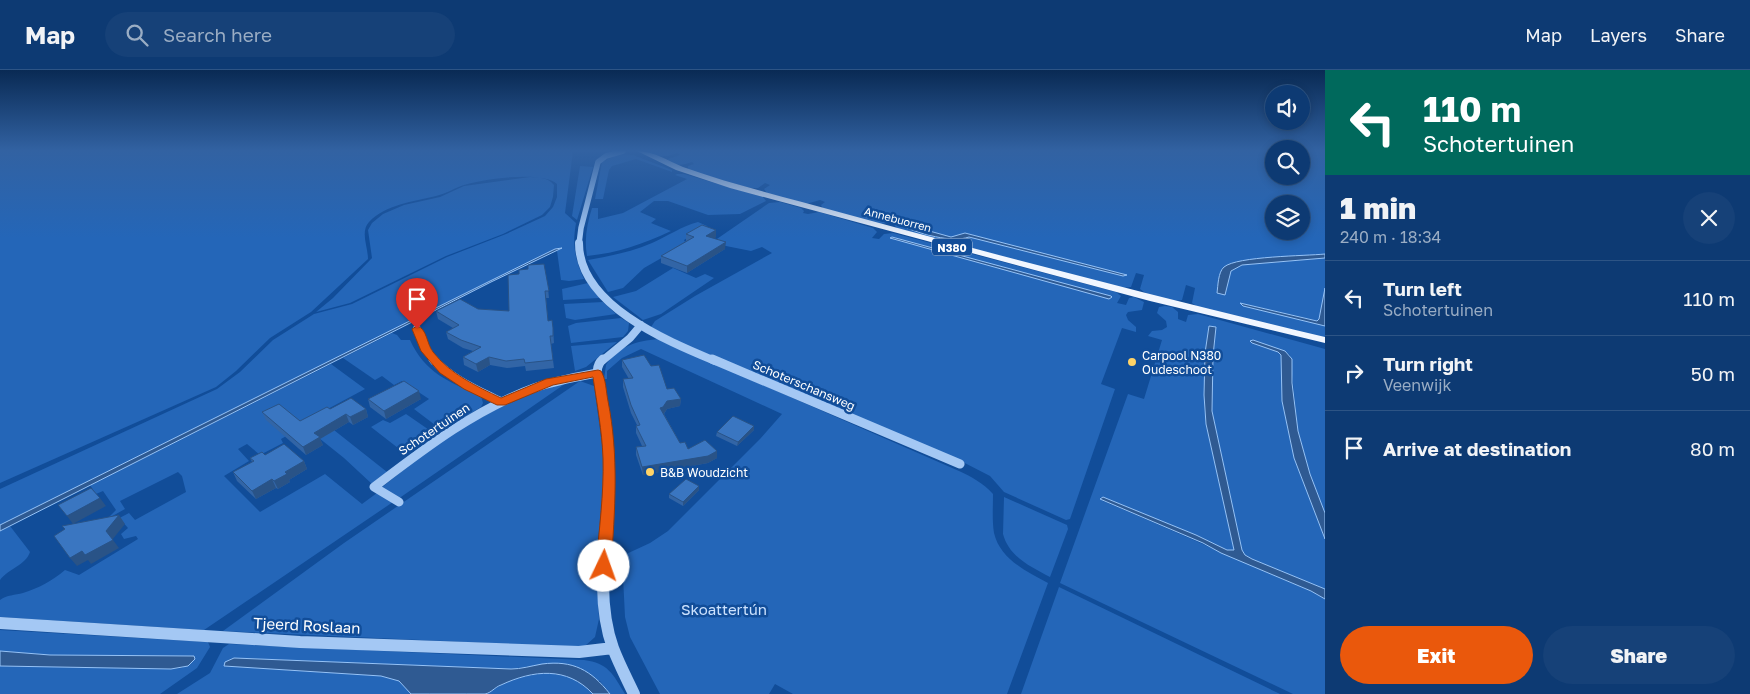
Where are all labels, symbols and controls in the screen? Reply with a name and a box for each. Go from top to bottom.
search box [105,12,455,57]
text: Map [25,20,75,49]
icon: search [123,21,151,49]
text: Search here [163,23,272,46]
text: Map [1525,24,1562,46]
text: Layers [1590,24,1647,46]
text: Share [1675,24,1725,46]
map controls [1265,85,1310,240]
button: sound [1265,85,1310,130]
text: 110 m [1423,88,1521,130]
icon: left [1340,90,1405,155]
text: Schotertuinen [1423,130,1574,157]
button: search [1265,140,1310,185]
text: 1 min [1340,190,1416,226]
button: close [1683,192,1735,244]
button: layers [1265,195,1310,240]
street label: Annebuorren [863,204,933,234]
text: 240 m · 18:34 [1340,227,1441,247]
road number: N380 [932,238,972,256]
text: Turn left [1383,277,1462,300]
pin [396,278,438,329]
icon: left [1340,284,1368,312]
icon: arrive [403,285,431,313]
text: 110 m [1683,287,1735,310]
text: Schotertuinen [1383,300,1493,320]
place label: Carpool N380 Oudeschoot [1142,348,1221,377]
text: Turn right [1383,352,1473,375]
marker: Carpool N380 Oudeschoot [1126,356,1138,368]
street label: Schoterschansweg [750,357,858,413]
icon: right [1340,359,1368,387]
text: 50 m [1691,362,1735,385]
text: Veenwijk [1383,375,1452,395]
street label: Schotertuinen [396,400,472,458]
icon: arrive [1340,434,1368,462]
text: Arrive at destination [1383,437,1571,460]
text: 80 m [1690,437,1735,460]
place label: B&B Woudzicht [660,465,748,480]
marker: B&B Woudzicht [644,466,656,478]
position arrow [577,539,629,591]
park label: Skoattertún [681,600,767,618]
street label: Tjeerd Roslaan [253,613,361,637]
button: Exit [1340,626,1533,684]
button: Share [1543,626,1735,684]

